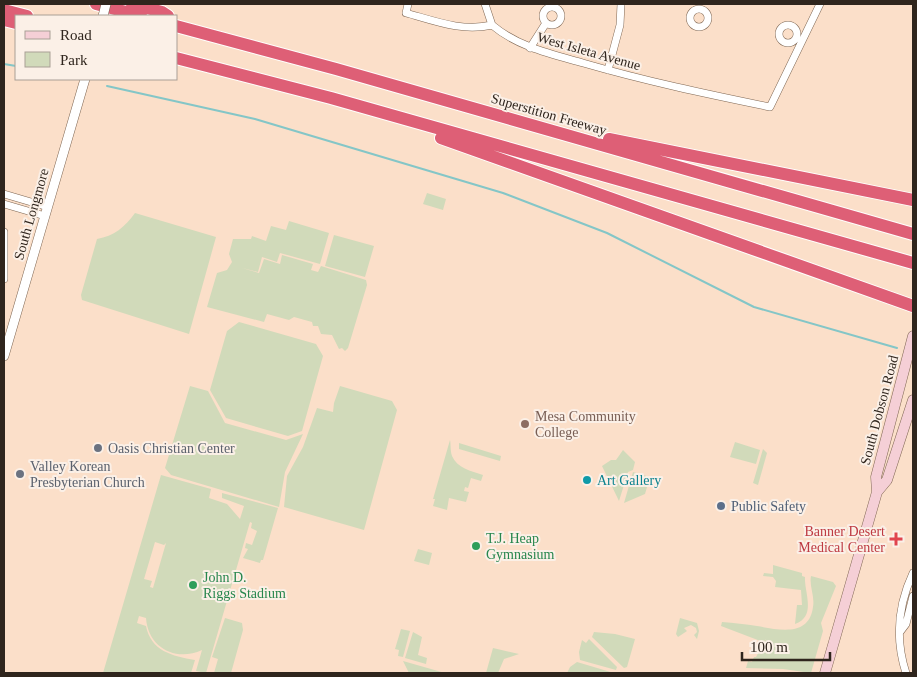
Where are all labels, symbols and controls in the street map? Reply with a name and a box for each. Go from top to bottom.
legend [15,15,178,80]
text: Road [60,27,92,43]
street label: West Isleta Avenue [536,30,642,73]
text: Park [60,52,88,68]
street label: Superstition Freeway [489,91,608,138]
street label: South Longmore [11,167,52,262]
street label: South Dobson Road [858,354,901,467]
place label: Mesa Community College [535,409,636,440]
marker: Mesa Community College [519,418,531,430]
place label: Oasis Christian Center [108,441,235,456]
marker: Oasis Christian Center [92,442,104,454]
place label: Valley Korean Presbyterian Church [30,459,145,490]
marker: Valley Korean Presbyterian Church [14,468,26,480]
place label: Art Gallery [597,473,661,488]
marker: Art Gallery [581,474,593,486]
place label: Public Safety [731,499,806,514]
marker: Public Safety [715,500,727,512]
place label: Banner Desert Medical Center [798,524,885,555]
place label: T.J. Heap Gymnasium [486,531,555,562]
marker: Banner Desert Medical Center [889,532,903,546]
marker: T.J. Heap Gymnasium [470,540,482,552]
place label: John D. Riggs Stadium [203,570,286,601]
marker: John D. Riggs Stadium [187,579,199,591]
scale bar [742,630,830,662]
text: 100 m [750,639,788,655]

